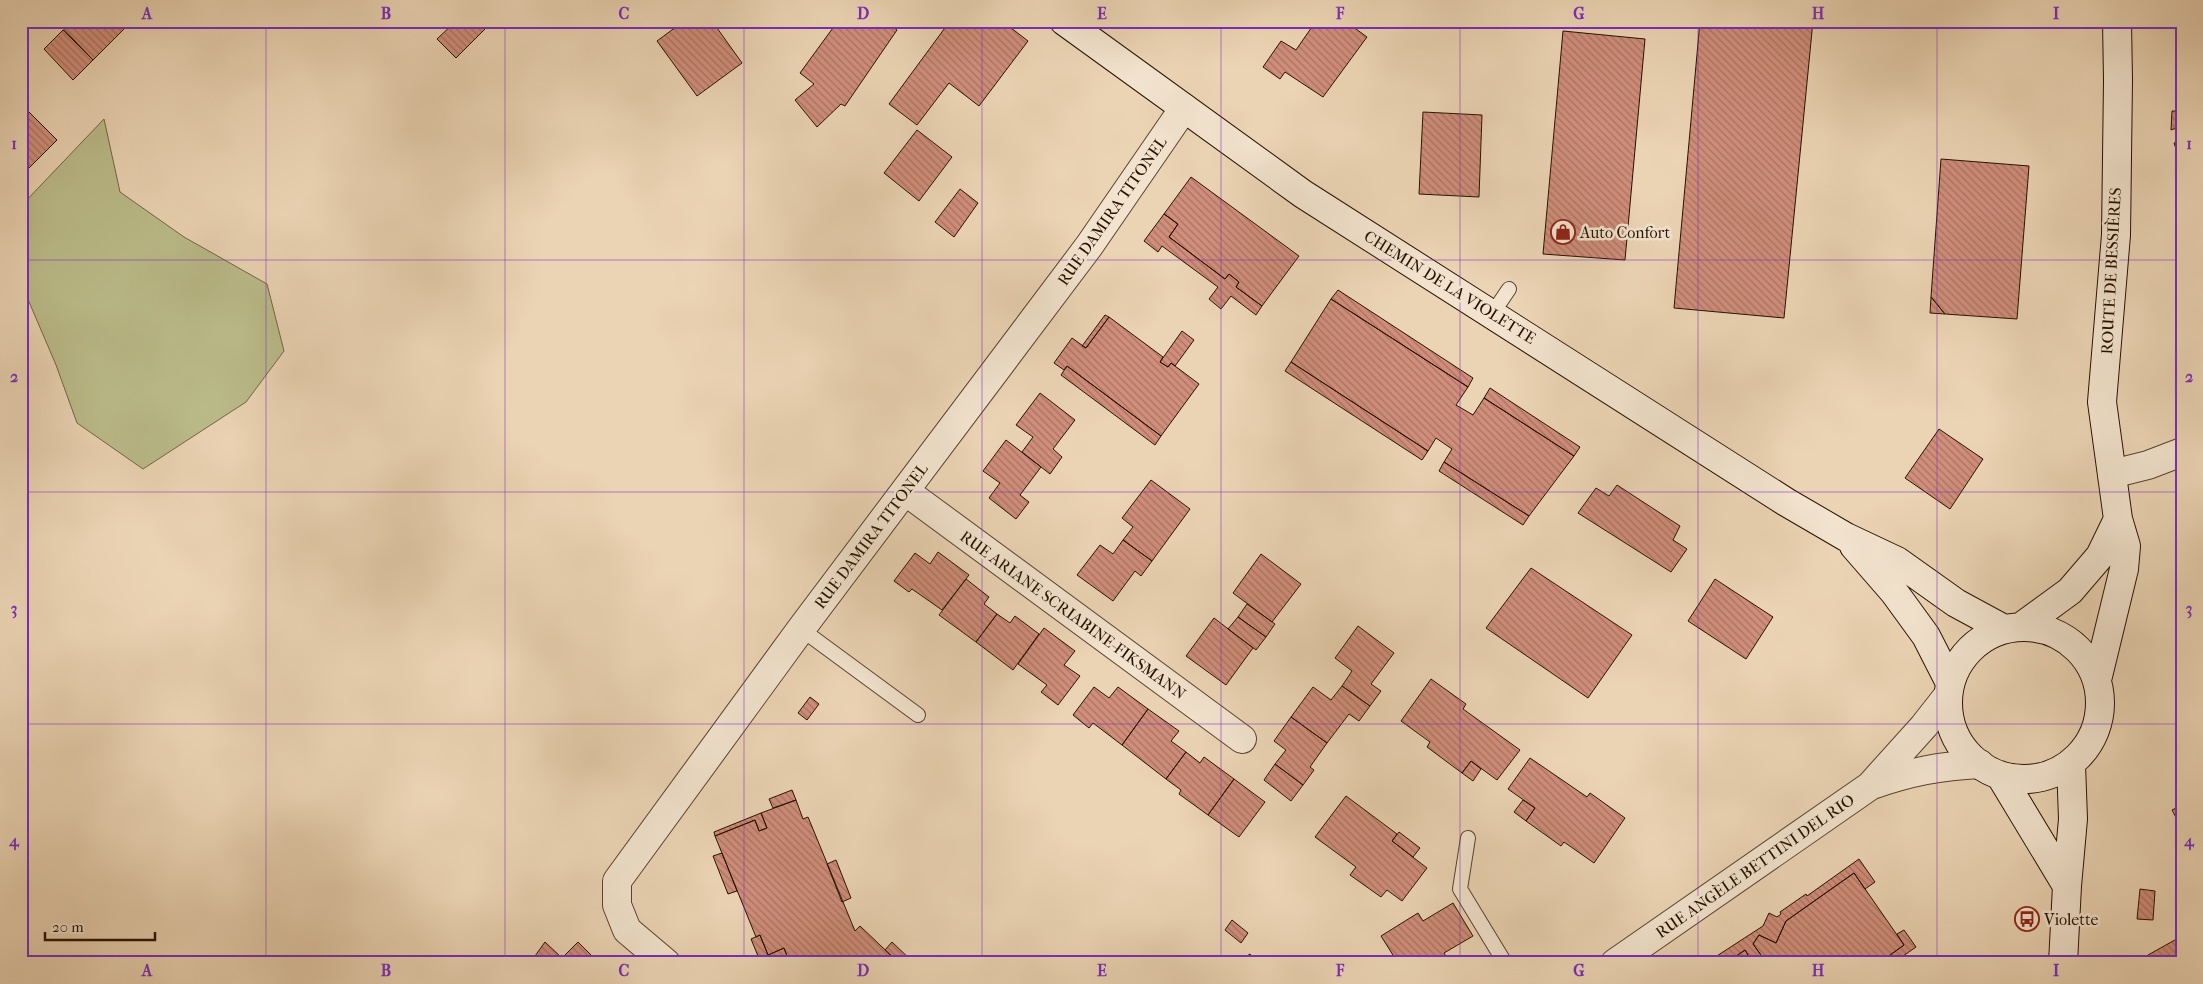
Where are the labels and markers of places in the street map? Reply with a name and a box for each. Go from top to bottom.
shop icon: Auto Confort [1550,219,1576,245]
place label: Auto Confort [1579,223,1670,242]
bus stop icon: Violette [2014,906,2040,932]
place label: Violette [2043,910,2099,929]

